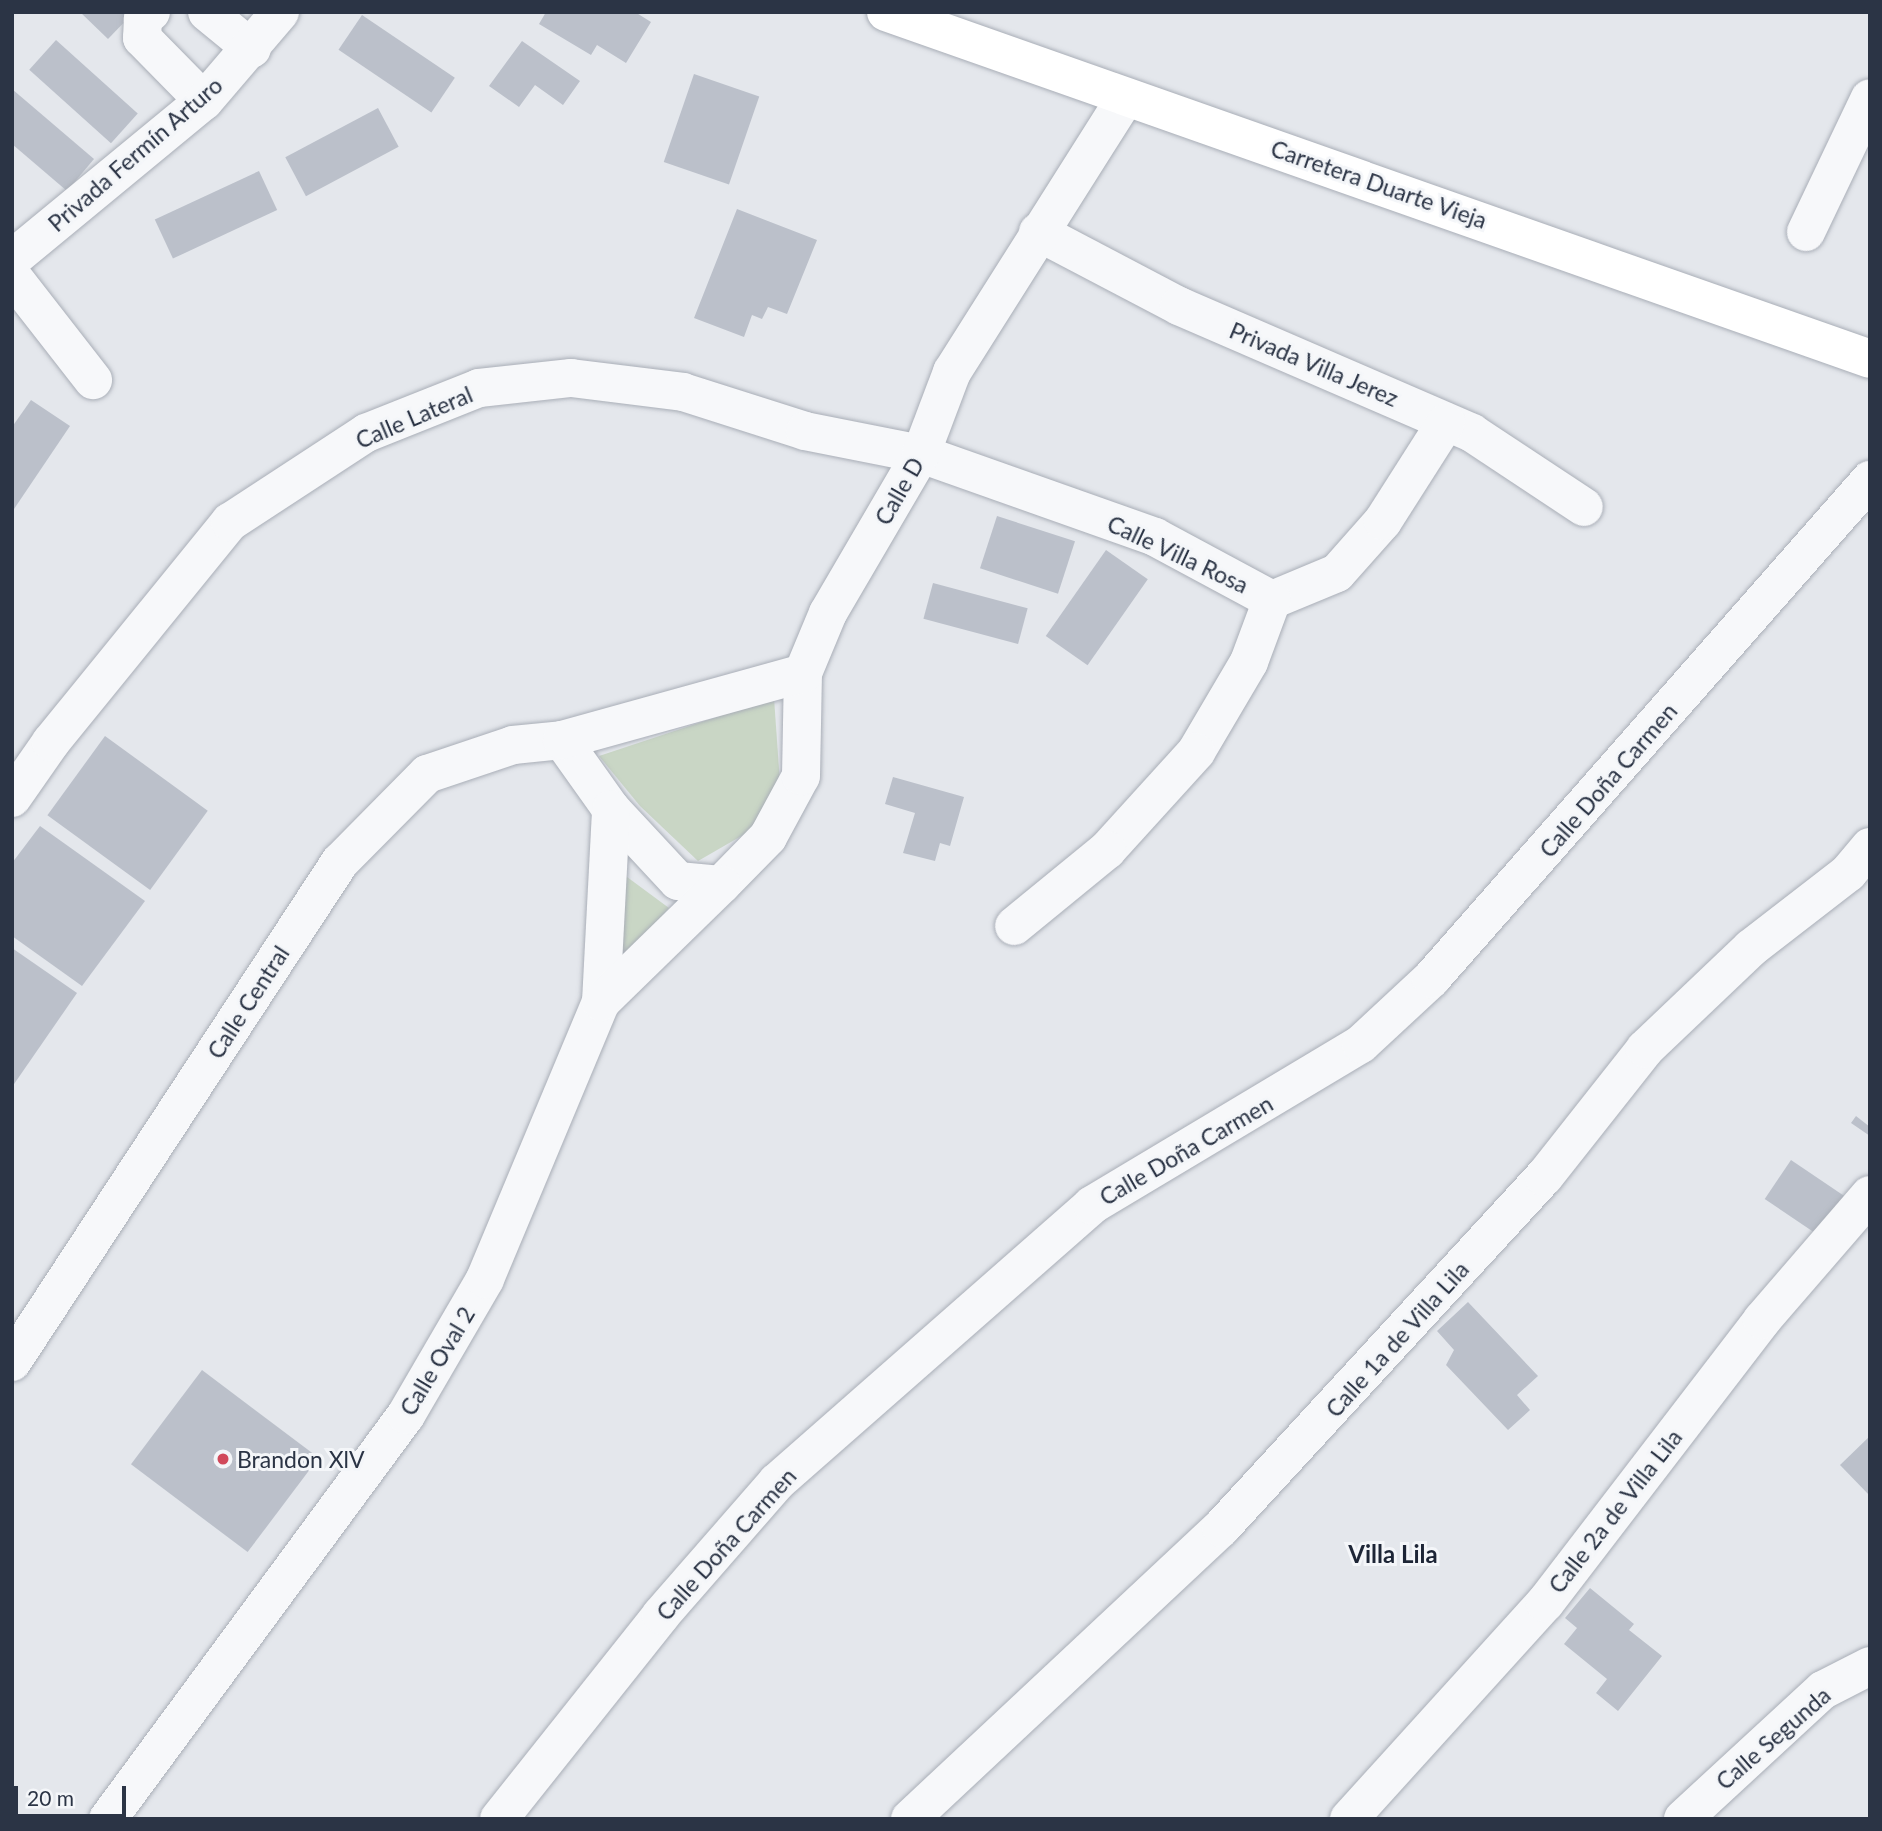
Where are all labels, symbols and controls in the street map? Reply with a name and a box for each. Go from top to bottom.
street label: Privada Fermín Arturo [42,71,228,237]
street label: Carretera Duarte Vieja [1267,134,1491,234]
street label: Privada Villa Jerez [1225,316,1403,412]
street label: Calle Lateral [351,380,477,454]
street label: Calle D [869,452,929,530]
street label: Calle Villa Rosa [1103,509,1253,599]
street label: Calle Doña Carmen [1534,697,1682,863]
street label: Calle Central [201,940,295,1064]
street label: Calle Doña Carmen [1095,1089,1277,1211]
street label: Calle 1a de Villa Lila [1320,1255,1474,1423]
street label: Calle Oval 2 [394,1302,480,1420]
street label: Calle 2a de Villa Lila [1542,1423,1688,1599]
place label: Brandon XlV [237,1445,364,1473]
marker: Brandon XlV [215,1451,231,1467]
street label: Calle Doña Carmen [650,1462,802,1626]
district label: Villa Lila [1348,1540,1438,1568]
street label: Calle Segunda [1710,1681,1836,1795]
scale bar [18,1772,130,1816]
text: 20 m [27,1785,74,1810]

